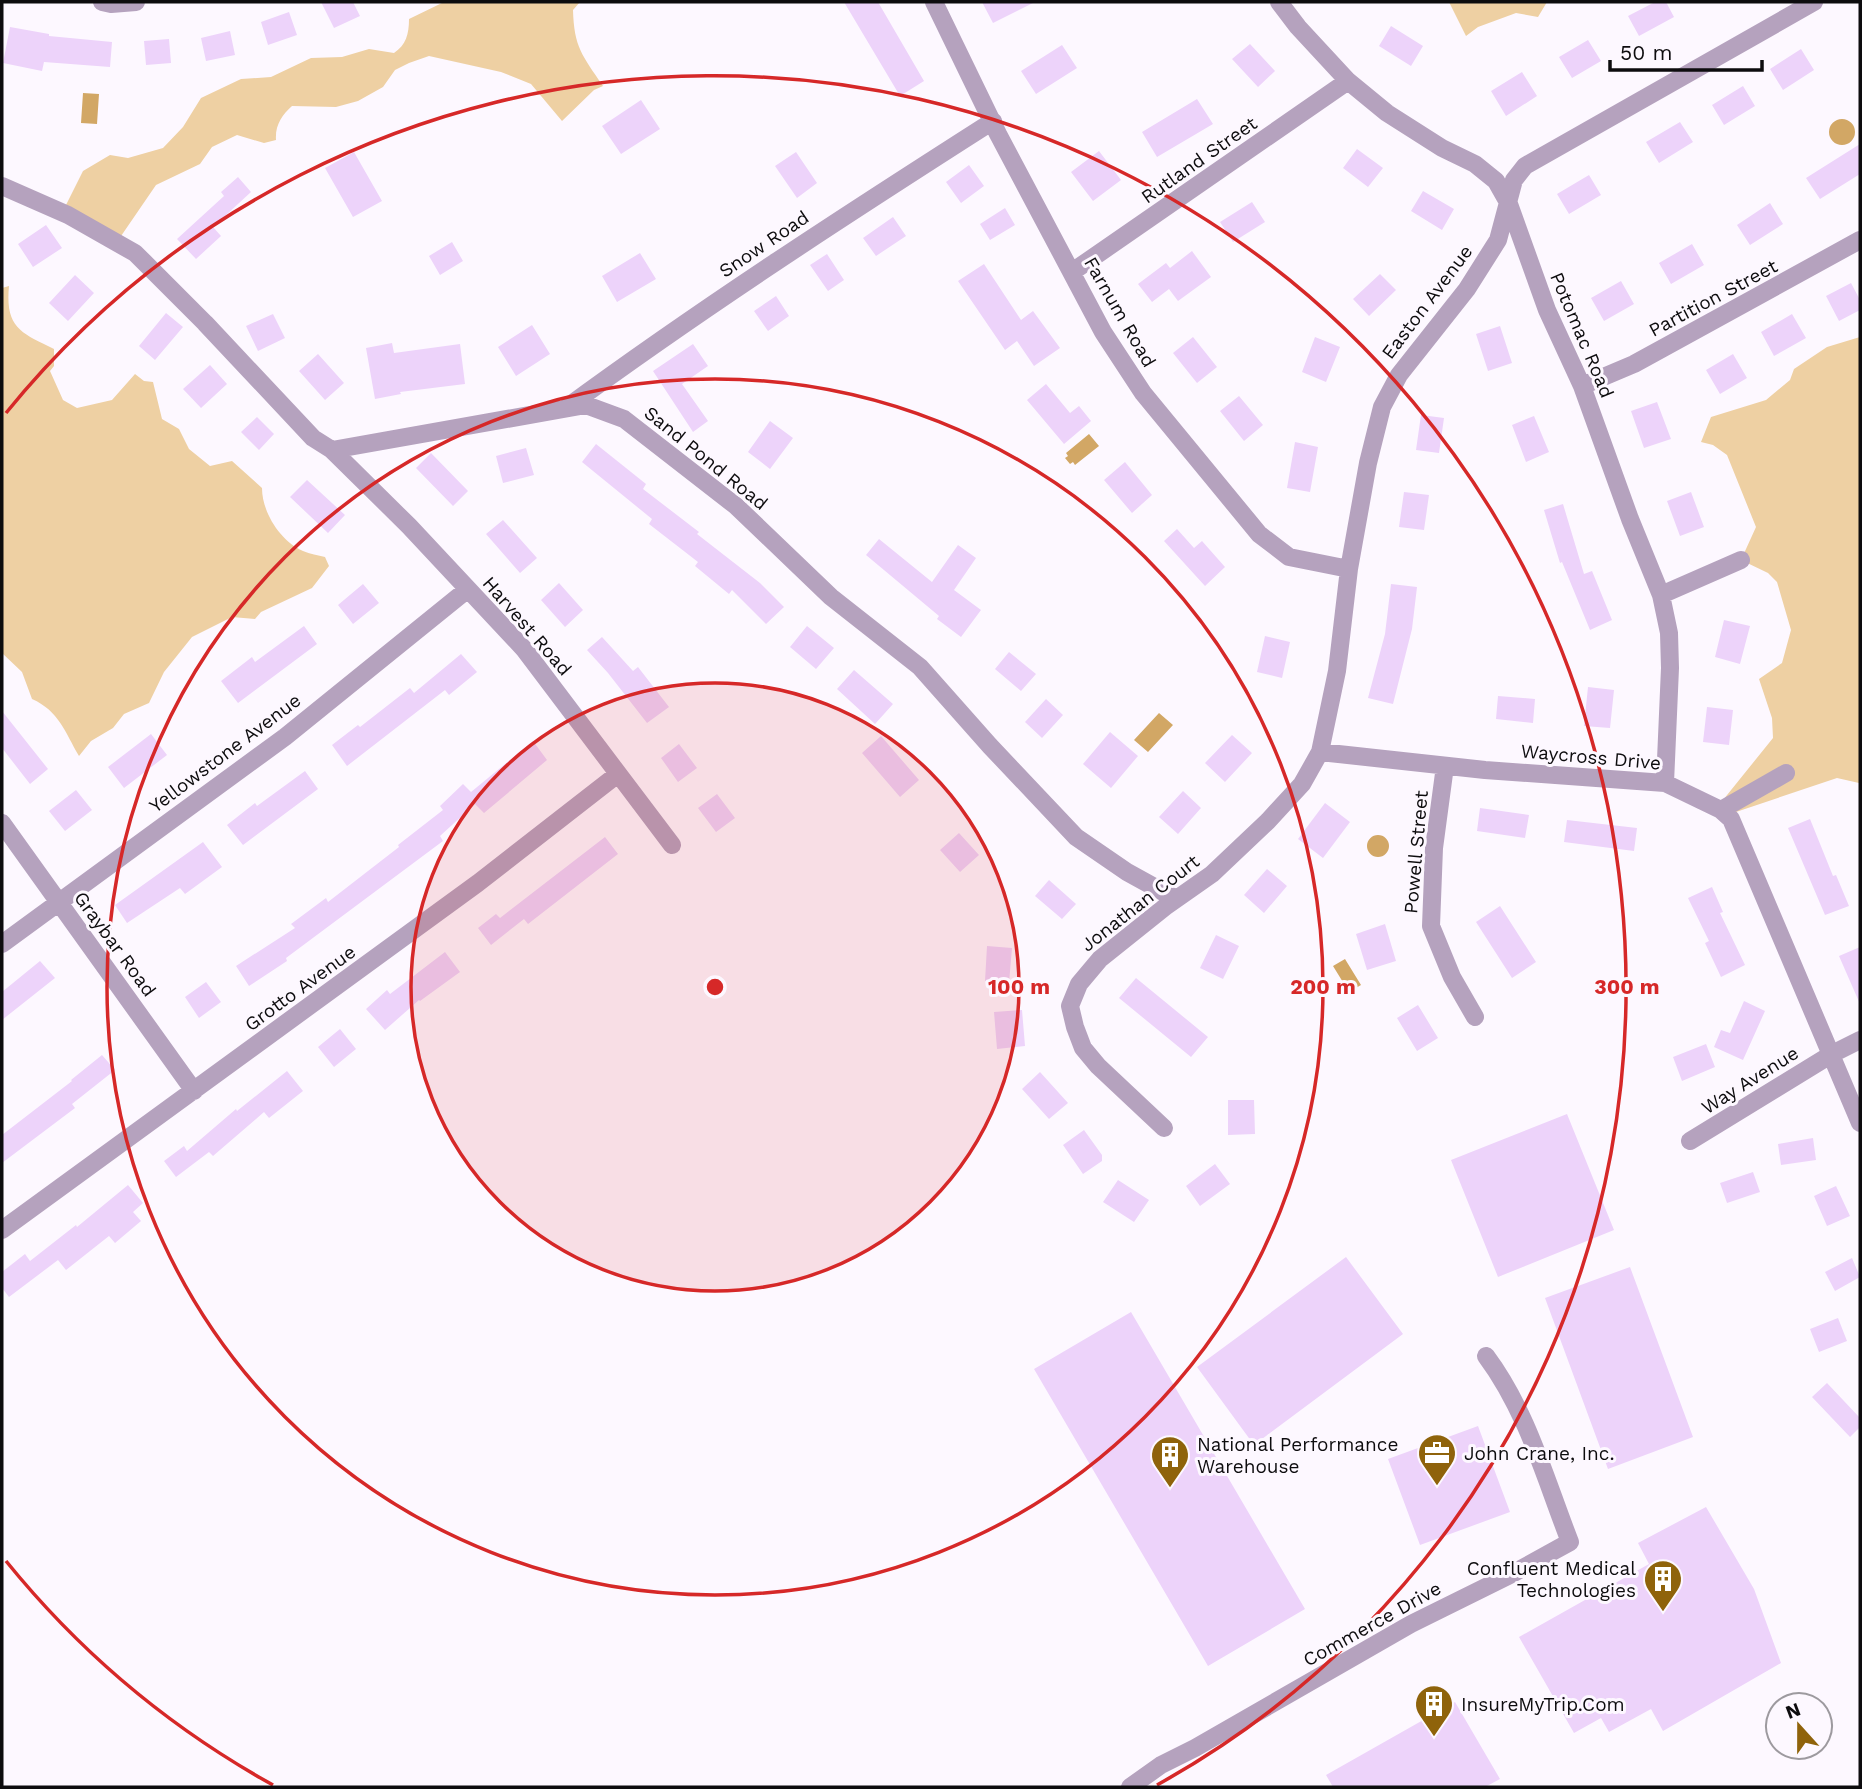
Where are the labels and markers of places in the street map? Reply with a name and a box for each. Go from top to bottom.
centre of rings [703,975,727,999]
office icon: John Crane, Inc. [1416,1432,1458,1487]
place label: National Performance Warehouse [1197,1433,1398,1478]
building icon: National Performance Warehouse [1149,1434,1191,1489]
place label: John Crane, Inc. [1464,1442,1615,1465]
place label: Confluent Medical Technologies [1467,1557,1636,1602]
building icon: Confluent Medical Technologies [1642,1558,1684,1613]
building icon: InsureMyTrip.Com [1413,1683,1455,1738]
place label: InsureMyTrip.Com [1461,1693,1625,1716]

